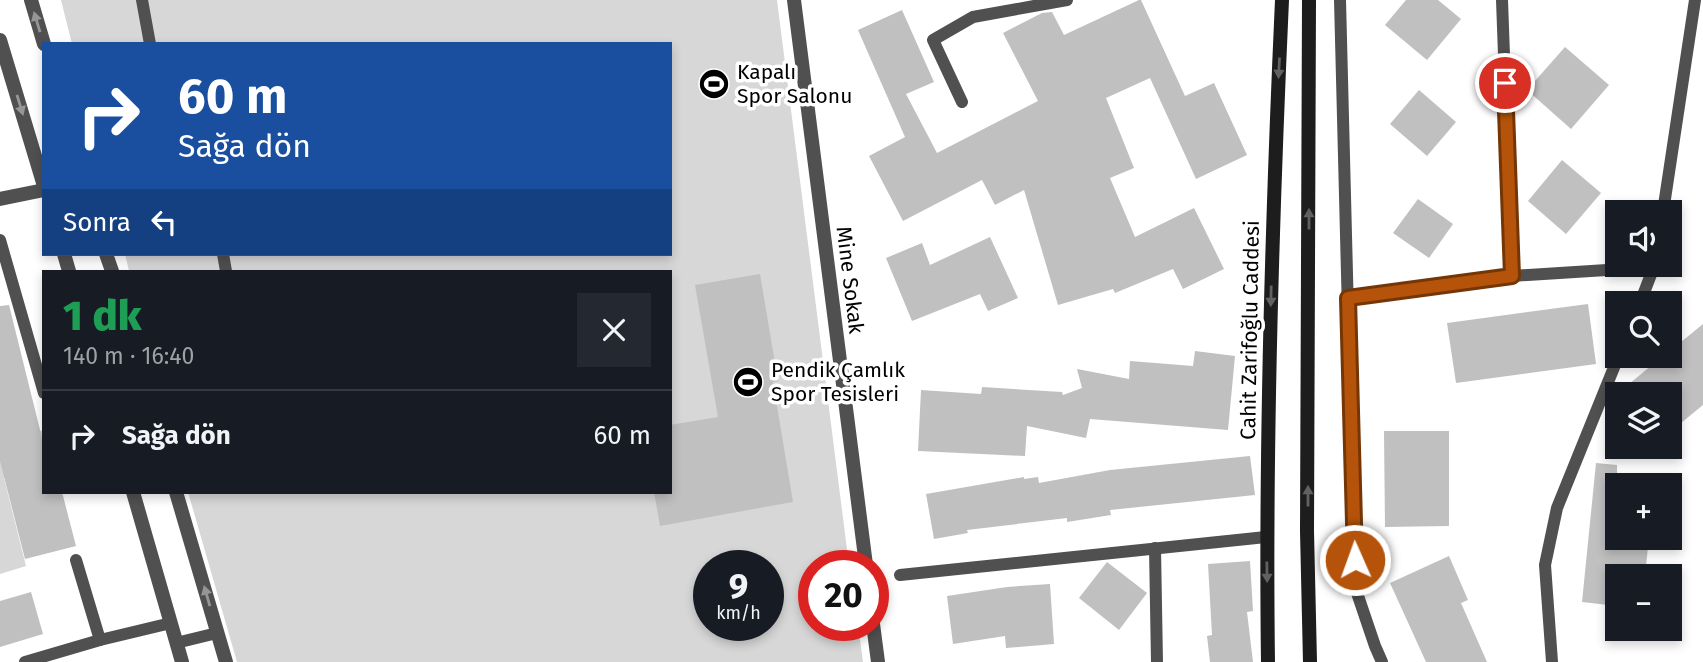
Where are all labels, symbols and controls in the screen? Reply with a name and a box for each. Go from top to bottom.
one-way arrow [32,11,42,32]
pin [1475,53,1535,113]
one-way arrow [1273,57,1284,79]
place label: Kapalı Spor Salonu [737,59,852,109]
icon: arrive [1486,64,1524,102]
text: 60 m [178,67,287,126]
sports icon: Kapalı Spor Salonu [697,67,731,101]
icon: right [63,70,154,161]
one-way arrow [15,95,25,116]
text: Sağa dön [178,127,311,165]
map controls [1605,200,1682,641]
button: sound [1605,200,1682,277]
icon: left [145,203,183,241]
text: Sonra [63,207,131,238]
one-way arrow [1303,208,1315,230]
street label: Cahit Zarifoğlu Caddesi [1235,220,1265,440]
street label: Mine Sokak [831,225,870,335]
one-way arrow [1266,285,1277,307]
text: 1 dk [63,291,141,341]
button: search [1605,291,1682,368]
button: close [577,293,651,367]
text: 140 m · 16:40 [63,342,194,370]
place label: Pendik Çamlık Spor Tesisleri [771,357,905,407]
sports icon: Pendik Çamlık Spor Tesisleri [731,365,765,399]
button: layers [1605,382,1682,459]
icon: right [63,417,101,455]
text: Sağa dön [122,420,231,451]
text: 60 m [593,420,651,451]
button: + [1605,473,1682,550]
one-way arrow [1302,485,1314,507]
position arrow [1318,523,1392,597]
speed limit sign: 20 [798,550,889,641]
one-way arrow [1261,561,1273,583]
button: − [1605,564,1682,641]
text: 9 [729,565,748,607]
one-way arrow [201,586,211,607]
text: km/h [716,602,761,624]

